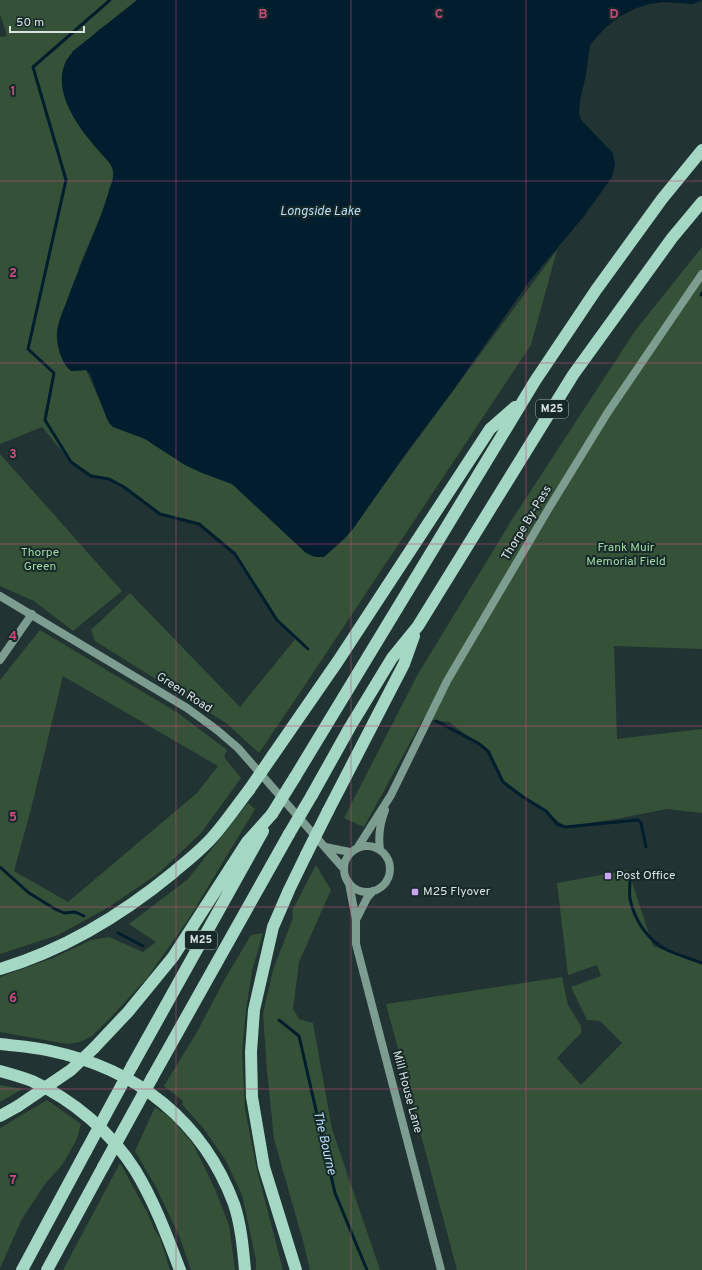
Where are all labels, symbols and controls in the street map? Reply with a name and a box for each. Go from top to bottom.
text: B [259,7,268,23]
text: C [435,7,443,23]
text: D [609,7,619,23]
scale bar [10,8,84,34]
text: 50 m [16,15,44,31]
text: 1 [10,84,16,100]
water label: Longside Lake [280,204,360,220]
text: 2 [9,266,17,282]
road number: M25 [536,400,568,418]
text: 3 [9,447,17,463]
street label: Thorpe By-Pass [498,483,556,563]
park label: Frank Muir Memorial Field [586,540,666,570]
park label: Thorpe Green [21,545,59,575]
text: 4 [9,629,17,645]
street label: Green Road [153,669,215,717]
text: 5 [9,810,17,826]
place label: Post Office [616,868,676,884]
marker: Post Office [603,871,613,881]
place label: M25 Flyover [423,884,491,900]
marker: M25 Flyover [410,887,420,897]
road number: M25 [185,931,217,949]
text: 6 [9,991,17,1007]
street label: Mill House Lane [388,1049,426,1135]
water label: The Bourne [309,1110,339,1177]
text: 7 [10,1173,17,1189]

